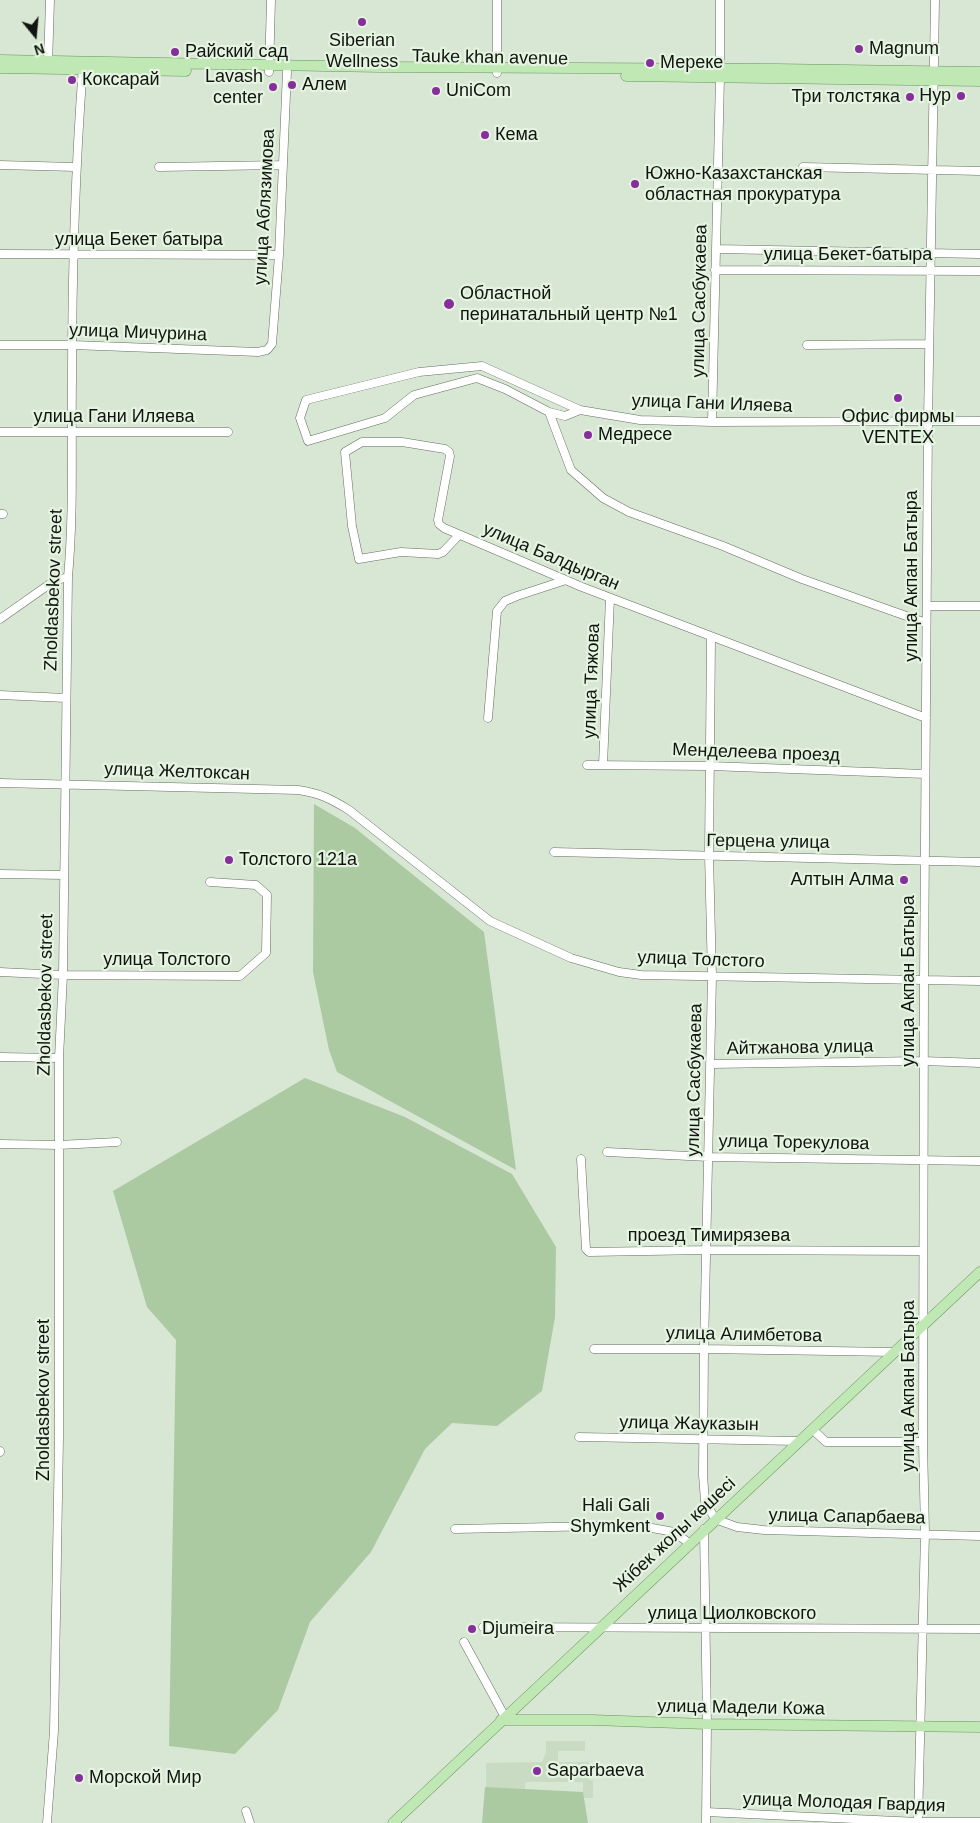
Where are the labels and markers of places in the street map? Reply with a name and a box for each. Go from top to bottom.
marker: Siberian Wellness [356,16,368,28]
place label: Siberian Wellness [326,30,398,72]
place label: Magnum [869,38,939,60]
place label: Райский сад [185,41,288,63]
marker: Magnum [853,43,865,55]
marker: Райский сад [169,46,181,58]
place label: Мереке [660,52,723,74]
marker: Мереке [644,57,656,69]
place label: Lavash center [205,66,263,108]
place label: Коксарай [82,69,160,91]
marker: Коксарай [66,74,78,86]
place label: Алем [302,74,347,96]
marker: Алем [286,79,298,91]
place label: UniCom [446,80,511,102]
marker: Lavash center [267,81,279,93]
marker: UniCom [430,85,442,97]
place label: Нур [919,85,951,107]
place label: Три толстяка [792,86,900,108]
marker: Нур [955,90,967,102]
marker: Три толстяка [904,91,916,103]
place label: Кема [495,124,538,146]
marker: Кема [479,129,491,141]
place label: Южно-Казахстанская областная прокуратура [645,163,841,205]
marker: Южно-Казахстанская областная прокуратура [629,178,641,190]
place label: Областной перинатальный центр №1 [460,283,678,326]
marker: Областной перинатальный центр №1 [442,297,456,311]
marker: Офис фирмы VENTEX [892,392,904,404]
place label: Офис фирмы VENTEX [841,406,955,448]
place label: Медресе [598,424,672,446]
marker: Медресе [582,429,594,441]
place label: Толстого 121а [239,849,357,871]
marker: Толстого 121а [223,854,235,866]
place label: Алтын Алма [790,869,894,891]
marker: Алтын Алма [898,874,910,886]
place label: Hali Gali Shymkent [570,1495,650,1538]
marker: Hali Gali Shymkent [654,1510,666,1522]
place label: Djumeira [482,1618,554,1640]
marker: Djumeira [466,1623,478,1635]
place label: Saparbaeva [547,1760,644,1782]
marker: Saparbaeva [531,1765,543,1777]
place label: Морской Мир [89,1767,201,1789]
marker: Морской Мир [73,1772,85,1784]

